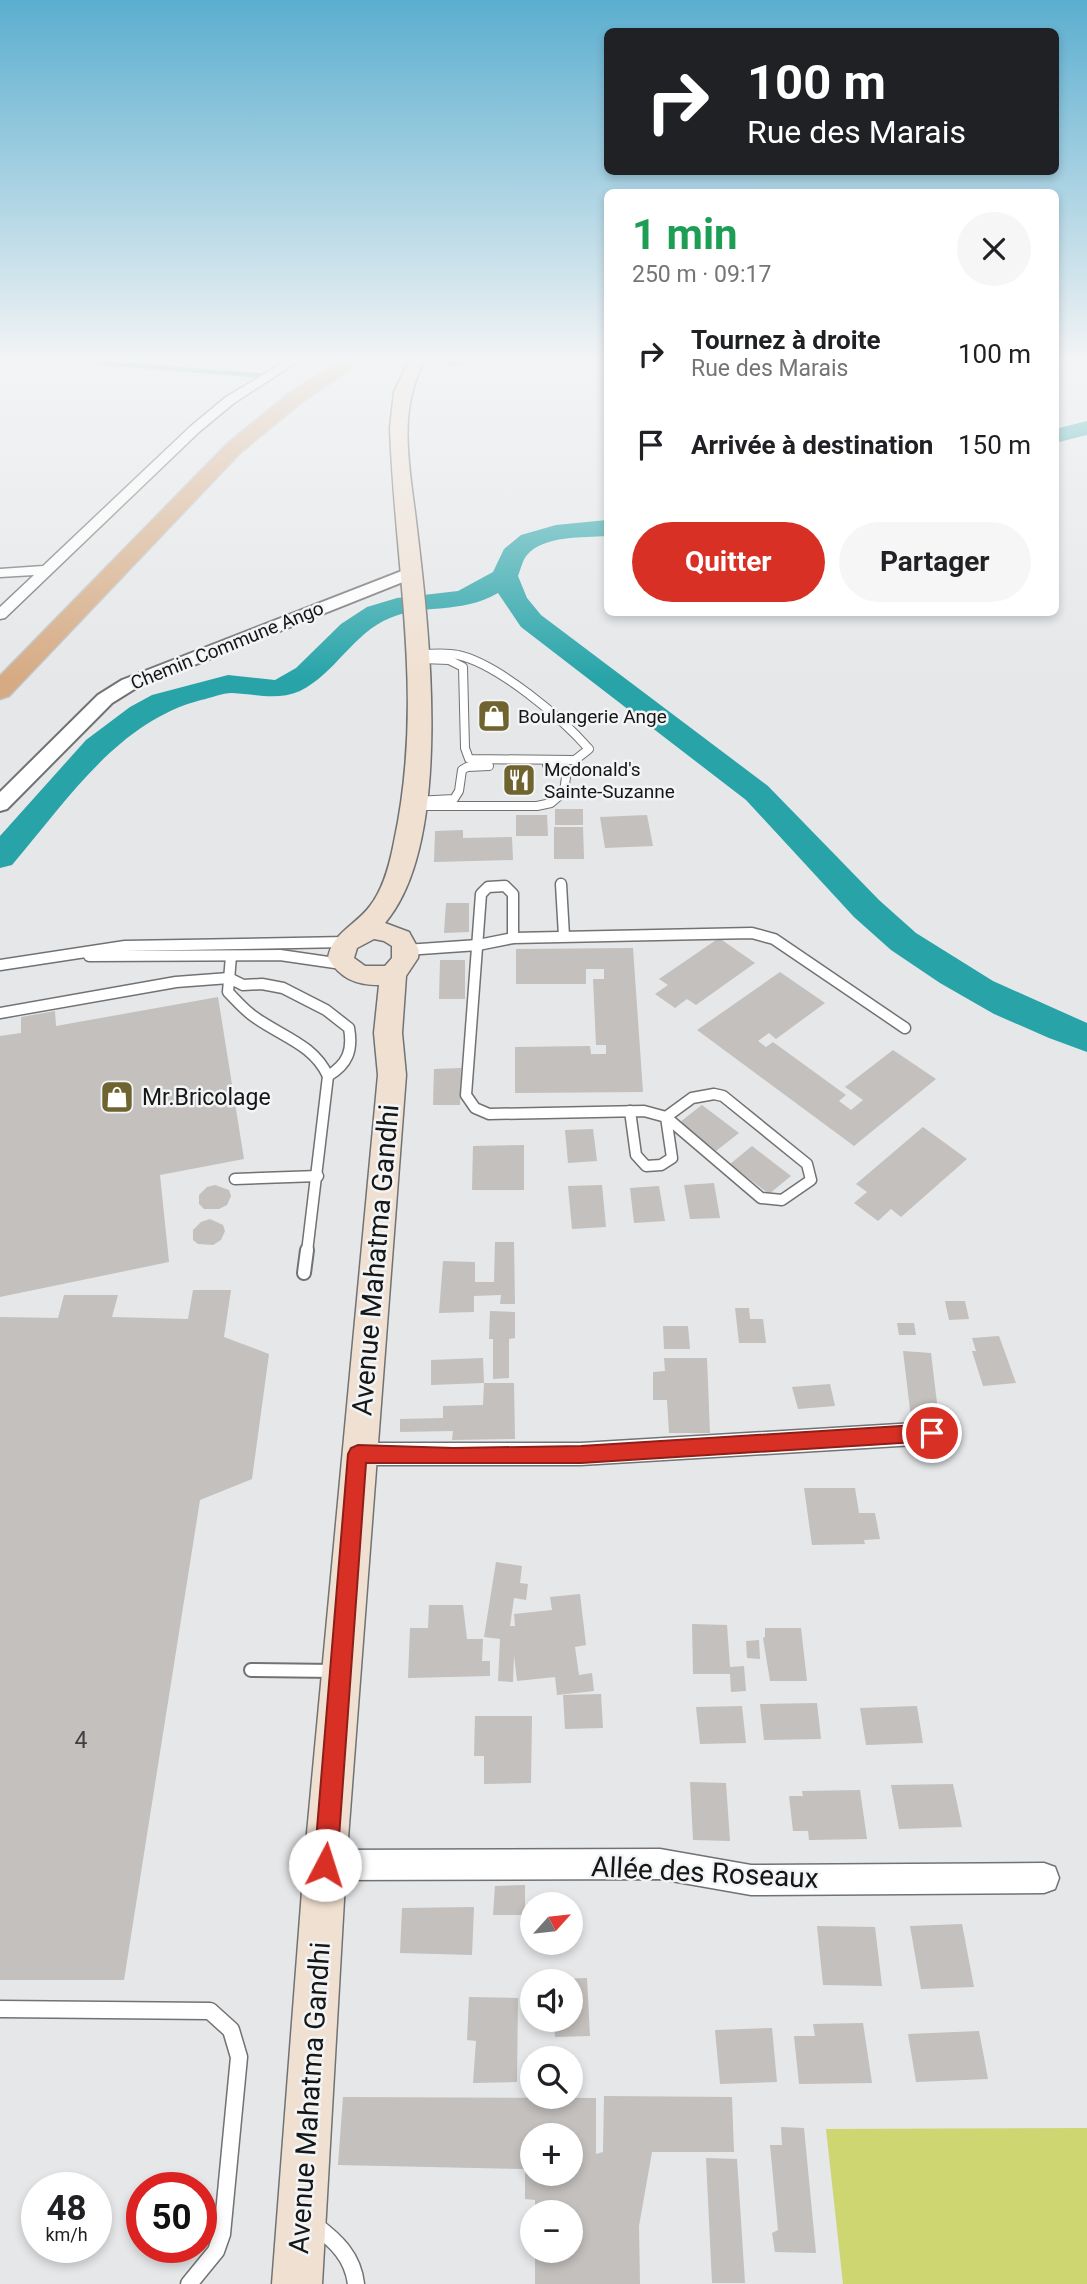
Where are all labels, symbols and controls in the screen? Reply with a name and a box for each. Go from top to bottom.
text: 100 m [747,54,886,111]
icon: right [632,56,723,147]
text: Rue des Marais [747,113,966,151]
text: 1 min [632,210,738,259]
button: close [957,212,1031,286]
text: 250 m · 09:17 [632,261,771,288]
text: Tournez à droite [691,325,881,355]
icon: right [632,335,670,373]
text: 100 m [958,339,1031,369]
text: Rue des Marais [691,355,848,382]
icon: arrive [632,426,670,464]
text: Arrivée à destination [691,430,933,460]
text: 150 m [958,430,1031,460]
button: Quitter [632,522,825,602]
button: Partager [839,522,1031,602]
street label: Chemin Commune Ango [127,596,327,695]
shop icon: Boulangerie Ange [475,697,513,735]
place label: Boulangerie Ange [518,705,667,728]
place label: Mcdonald's Sainte-Suzanne [544,758,675,803]
restaurant icon: Mcdonald's Sainte-Suzanne [500,761,538,799]
shop icon: Mr.Bricolage [98,1078,136,1116]
place label: Mr.Bricolage [142,1084,271,1111]
street label: Avenue Mahatma Gandhi [345,1103,406,1417]
pin [902,1403,962,1463]
icon: arrive [913,1414,951,1452]
house number: 4 [75,1727,88,1754]
position arrow [288,1828,362,1902]
street label: Allée des Roseaux [590,1850,820,1895]
north arrow [520,1892,583,1955]
map controls [520,1892,583,2263]
street label: Avenue Mahatma Gandhi [282,1941,337,2255]
button: sound [520,1969,583,2032]
button: search [520,2046,583,2109]
button: + [520,2123,583,2186]
speed limit sign: 50 [126,2172,217,2263]
text: 48 [46,2188,87,2229]
button: − [520,2200,583,2263]
text: km/h [45,2224,88,2245]

